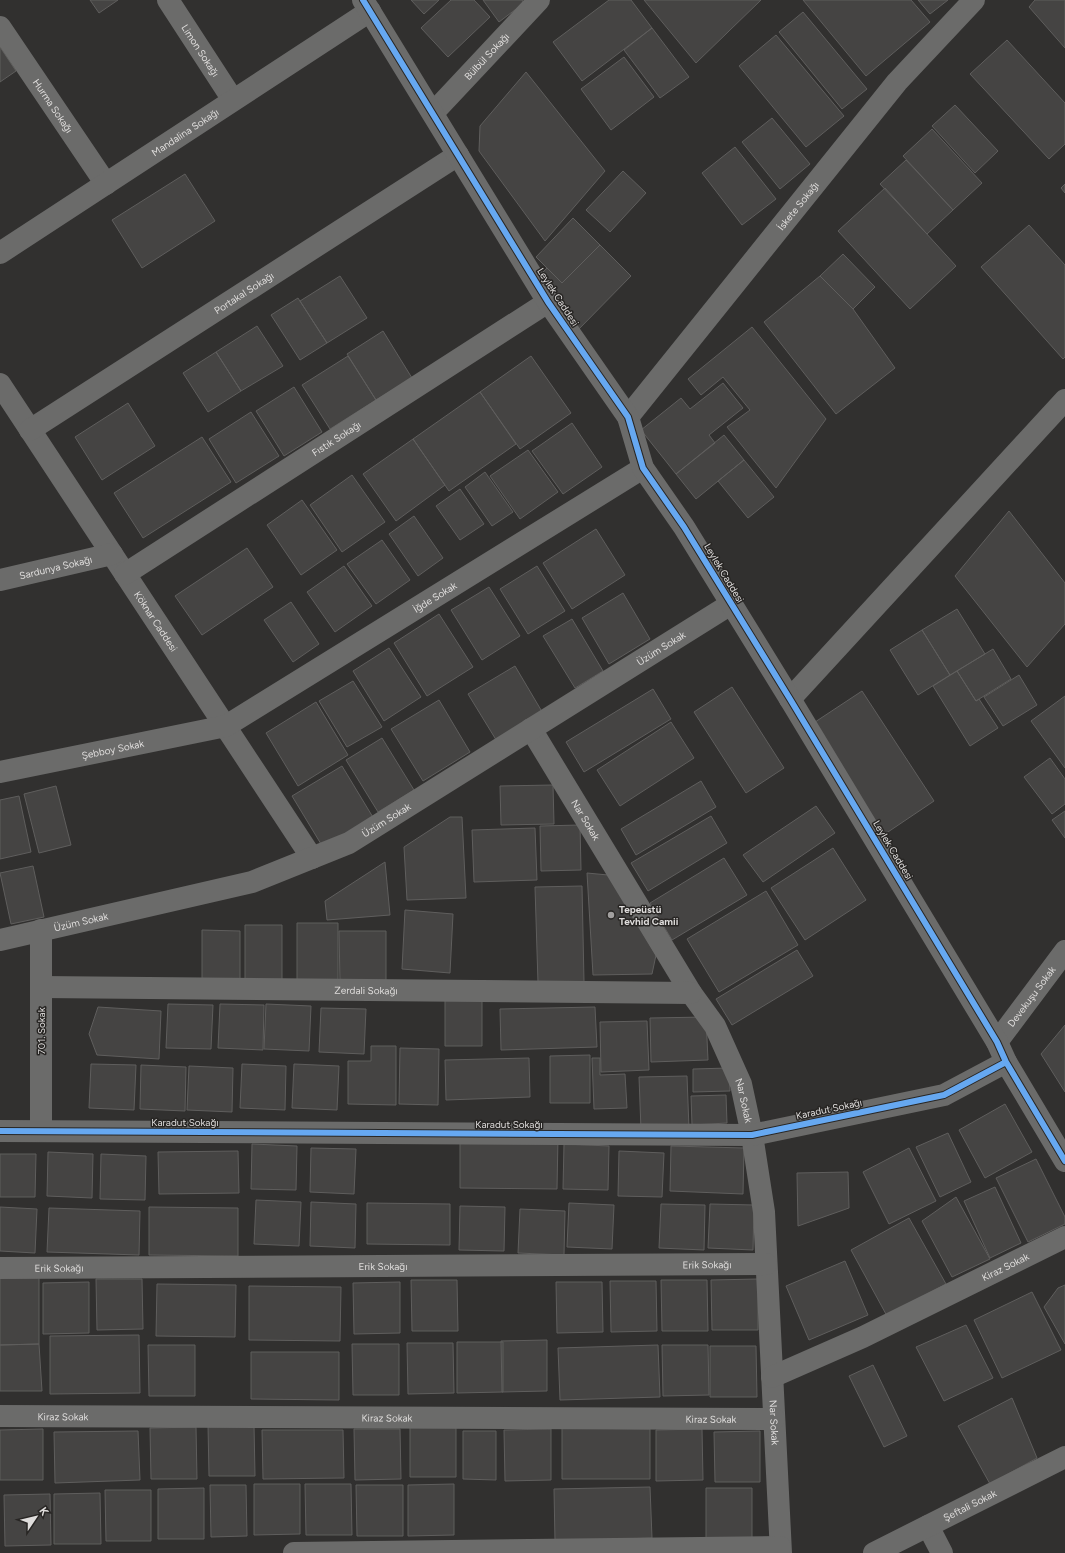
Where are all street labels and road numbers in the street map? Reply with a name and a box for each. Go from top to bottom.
street label: Limon Sokağı [179,22,222,79]
street label: Bülbül Sokağı [461,30,512,82]
street label: Hurma Sokağı [30,76,76,135]
street label: Mandalina Sokağı [149,105,221,159]
street label: İskete Sokağı [774,178,821,233]
street label: Leylek Caddesi [534,265,582,329]
street label: Portakal Sokağı [211,269,276,317]
street label: Fıstık Sokağı [309,418,363,459]
street label: Leylek Caddesi [701,541,747,605]
street label: Sardunya Sokağı [18,552,93,582]
street label: İğde Sokak [410,578,459,615]
street label: Köknar Caddesi [132,588,181,654]
street label: Üzüm Sokak [634,628,688,668]
street label: Şebboy Sokak [80,736,145,762]
street label: Nar Sokak [569,797,603,843]
street label: Üzüm Sokak [359,799,413,840]
street label: Leylek Caddesi [870,818,916,882]
street label: Üzüm Sokak [52,909,109,934]
street label: Devekuşu Sokak [1004,963,1058,1029]
street label: Zerdali Sokağı [334,983,398,997]
street label: 701. Sokak [35,1007,48,1055]
street label: Nar Sokak [733,1076,756,1124]
street label: Karadut Sokağı [795,1096,863,1122]
street label: Karadut Sokağı [151,1116,219,1129]
street label: Karadut Sokağı [475,1118,543,1131]
street label: Kiraz Sokak [979,1249,1031,1284]
street label: Erik Sokağı [682,1258,732,1271]
street label: Erik Sokağı [358,1259,408,1273]
street label: Erik Sokağı [34,1261,84,1274]
street label: Nar Sokak [767,1400,782,1446]
street label: Kiraz Sokak [37,1410,89,1423]
street label: Kiraz Sokak [361,1411,413,1424]
street label: Kiraz Sokak [685,1412,737,1425]
street label: Şeftali Sokak [941,1486,999,1524]

